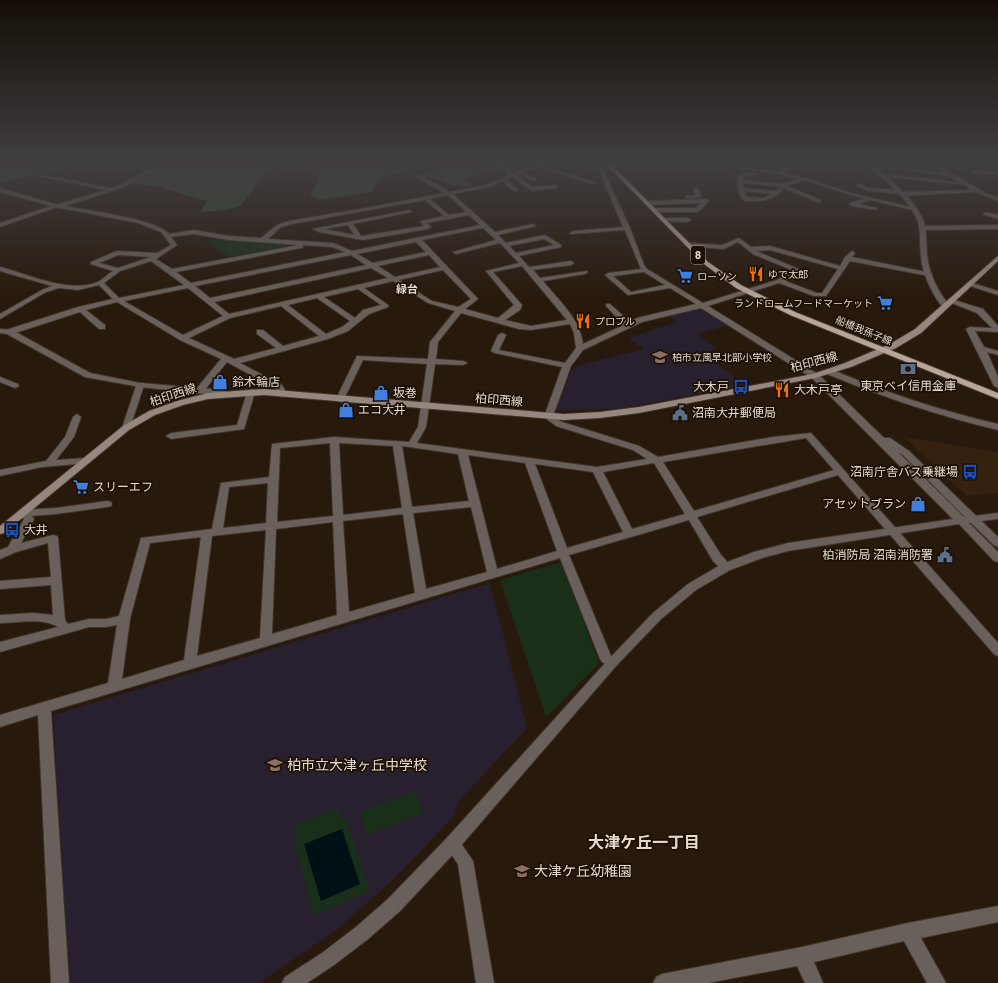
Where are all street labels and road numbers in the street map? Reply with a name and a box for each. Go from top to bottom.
road number: 8 [691,246,705,264]
street label: 船橋我孫子線 [834,313,894,347]
street label: 柏印西線 [789,348,839,374]
street label: 柏印西線 [148,380,198,408]
street label: 柏印西線 [475,390,524,408]

